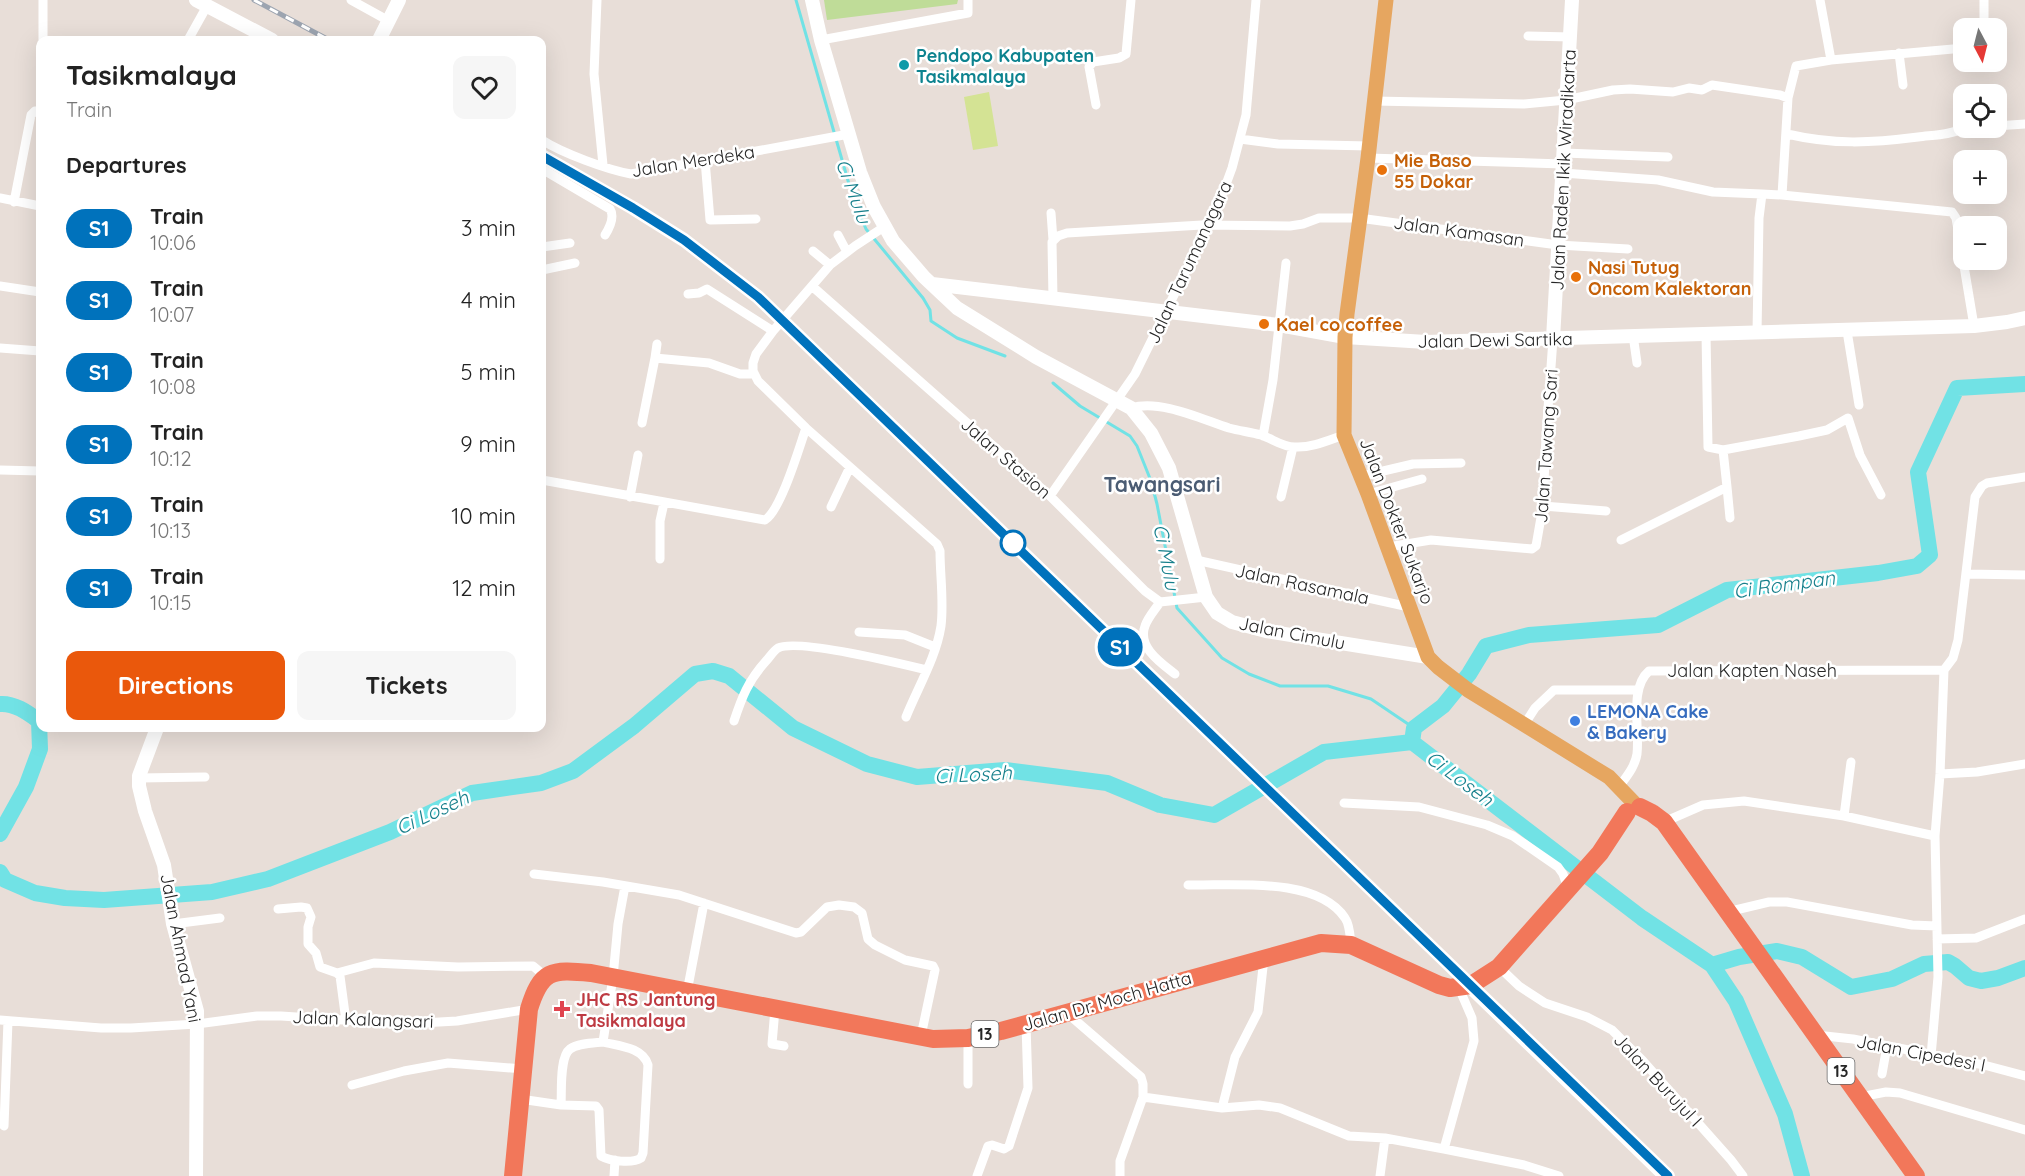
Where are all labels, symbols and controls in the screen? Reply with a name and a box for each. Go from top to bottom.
north arrow [1953,18,2007,72]
map controls [1953,18,2007,270]
place label: Pendopo Kabupaten Tasikmalaya [916,44,1094,88]
street label: Jalan Raden Ikik Wiradikarta [1545,49,1581,291]
button: heart [453,56,516,119]
text: Tasikmalaya [66,57,237,92]
marker: Pendopo Kabupaten Tasikmalaya [897,58,911,72]
button: locate [1953,84,2007,138]
text: Train [66,97,112,122]
street label: Jalan Merdeka [630,140,756,182]
place label: Mie Baso 55 Dokar [1394,149,1473,193]
button: + [1953,150,2007,204]
text: Departures [66,151,187,179]
water label: Ci Mulu [831,155,878,228]
marker: Mie Baso 55 Dokar [1375,163,1389,177]
street label: Jalan Tarumanagara [1141,177,1237,347]
text: Train [150,202,204,230]
street label: Jalan Kamasan [1392,210,1526,252]
text: 3 min [461,214,516,242]
text: S1 [89,215,109,241]
button: − [1953,216,2007,270]
text: 10:06 [150,230,196,255]
place label: Nasi Tutug Oncom Kalektoran [1588,256,1751,300]
marker: Nasi Tutug Oncom Kalektoran [1569,270,1583,284]
text: Train [150,274,204,302]
text: 4 min [461,286,516,314]
text: S1 [89,287,109,313]
text: 10:07 [150,302,194,327]
place label: Kael co coffee [1276,313,1403,336]
marker: Kael co coffee [1257,317,1271,331]
street label: Jalan Dewi Sartika [1417,327,1573,353]
text: Train [150,346,204,374]
text: 5 min [461,358,516,386]
text: S1 [89,359,109,385]
street label: Jalan Tawang Sari [1529,368,1563,524]
text: 10:08 [150,374,196,399]
street label: Jalan Stasion [956,412,1056,504]
text: Train [150,418,204,446]
text: 9 min [460,430,516,458]
text: S1 [89,431,109,457]
street label: Jalan Dokter Sukarjo [1355,434,1439,608]
text: 10:12 [150,446,192,471]
district label: Tawangsari [1104,471,1220,497]
text: Train [150,490,204,518]
text: 10 min [451,502,516,530]
text: S1 [89,503,109,529]
text: 10:13 [150,518,191,543]
water label: Ci Mulu [1148,522,1186,594]
unlabelled marker [1000,530,1026,556]
street label: Jalan Rasamala [1233,559,1371,609]
text: Train [150,562,204,590]
water label: Ci Rompan [1732,564,1837,603]
text: 12 min [452,574,516,602]
text: S1 [89,575,109,601]
text: 10:15 [150,590,191,615]
street label: Jalan Cimulu [1237,611,1347,655]
line badge: S1 [1093,628,1147,666]
text: S1 [1110,634,1130,660]
button: Directions [66,651,285,720]
button: Tickets [297,651,516,720]
street label: Jalan Kapten Naseh [1667,659,1837,682]
place label: LEMONA Cake & Bakery [1587,700,1709,744]
marker: LEMONA Cake & Bakery [1568,714,1582,728]
water label: Ci Loseh [1422,745,1499,812]
water label: Ci Loseh [934,759,1013,789]
water label: Ci Loseh [392,784,473,840]
street label: Jalan Ahmad Yani [155,872,207,1024]
street label: Jalan Dr. Moch Hatta [1020,966,1194,1036]
place label: JHC RS Jantung Tasikmalaya [576,988,715,1032]
marker: JHC RS Jantung Tasikmalaya [553,1000,571,1018]
street label: Jalan Kalangsari [292,1005,434,1033]
road number: 13 [972,1021,998,1047]
street label: Jalan Burujul I [1609,1029,1707,1131]
street label: Jalan Cipedesi I [1854,1029,1988,1077]
road number: 13 [1828,1058,1854,1084]

